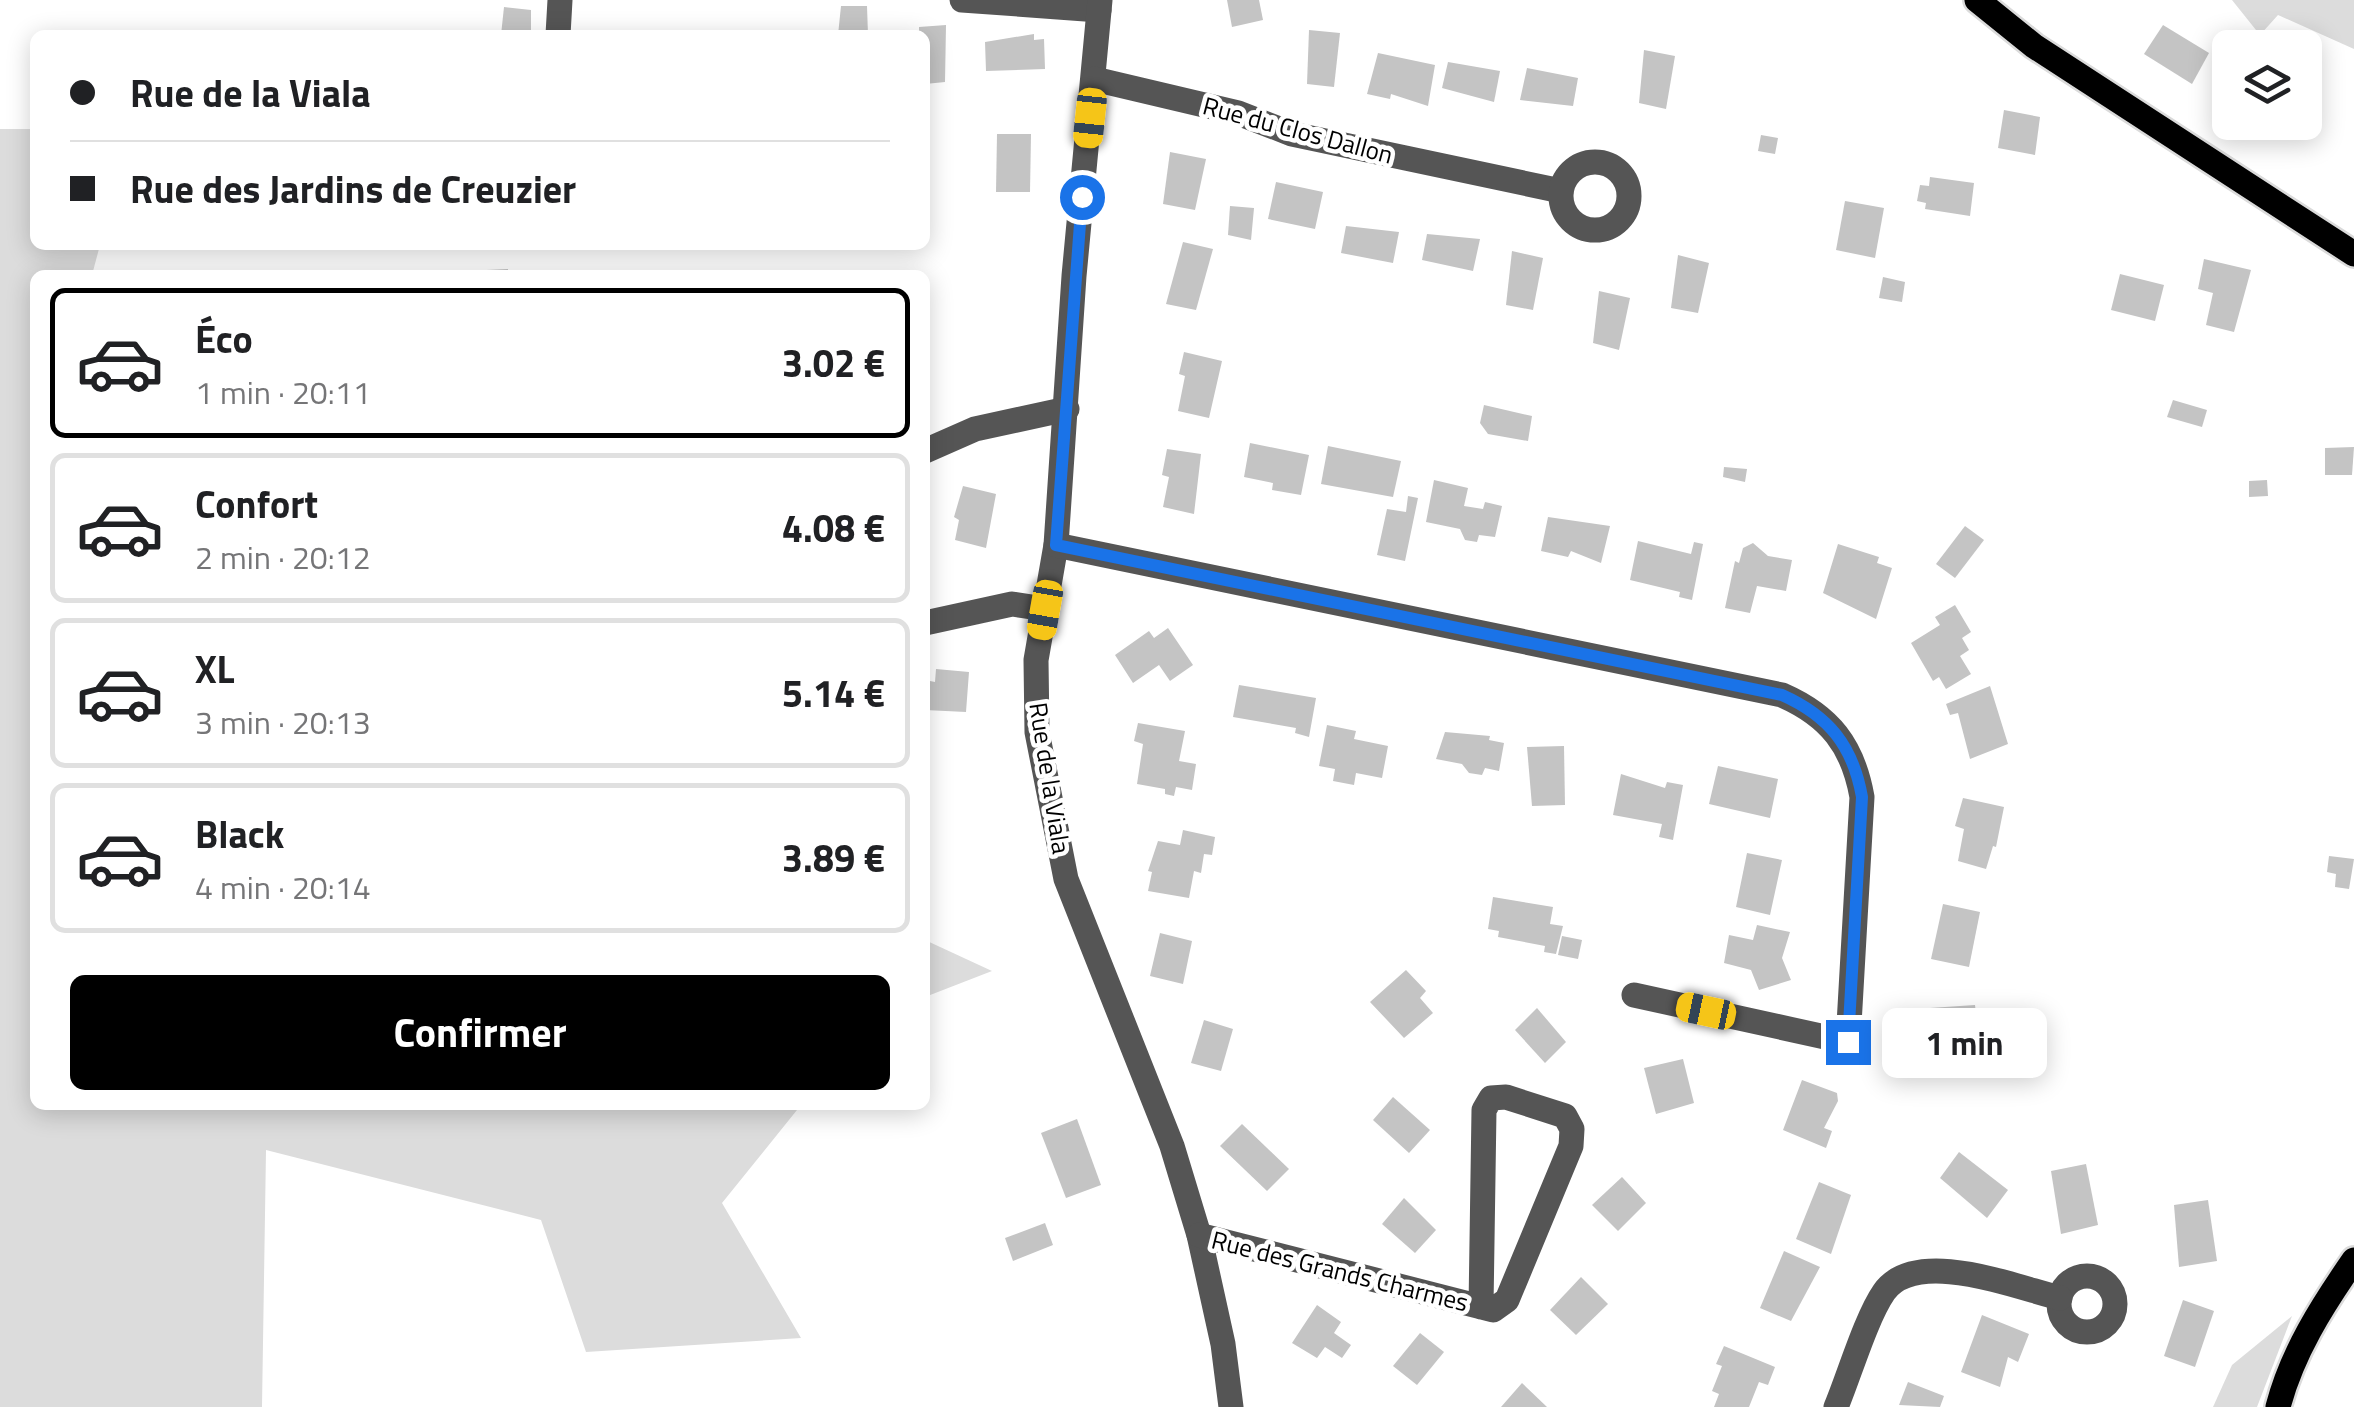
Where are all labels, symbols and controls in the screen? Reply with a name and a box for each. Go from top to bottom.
map controls [2212,30,2322,140]
button: layers [2212,30,2322,140]
text: Rue de la Viala [130,64,371,122]
street label: Rue du Clos Dallon [1199,86,1397,174]
car [1072,87,1108,149]
text: Rue des Jardins de Creuzier [130,160,576,218]
route start [1060,175,1105,220]
text: Éco [195,310,253,368]
icon: car [75,318,165,408]
text: 3.02 € [782,334,885,392]
text: 1 min · 20:11 [195,368,371,416]
text: Confort [195,475,318,533]
icon: car [75,483,165,573]
text: 4.08 € [782,499,885,557]
text: 2 min · 20:12 [195,533,371,581]
car [1025,578,1065,642]
text: XL [195,640,235,698]
icon: car [75,648,165,738]
text: 5.14 € [782,664,885,722]
text: 3 min · 20:13 [195,698,371,746]
street label: Rue de la Viala [1019,700,1081,857]
text: Black [195,805,284,863]
icon: car [75,813,165,903]
text: 3.89 € [782,829,885,887]
text: 4 min · 20:14 [195,863,371,911]
button: Confirmer [70,975,890,1090]
car [1674,990,1738,1032]
callout: 1 min [1883,1007,2048,1077]
text: 1 min [1926,1019,2003,1067]
route end [1826,1020,1871,1065]
street label: Rue des Grands Charmes [1208,1221,1472,1321]

